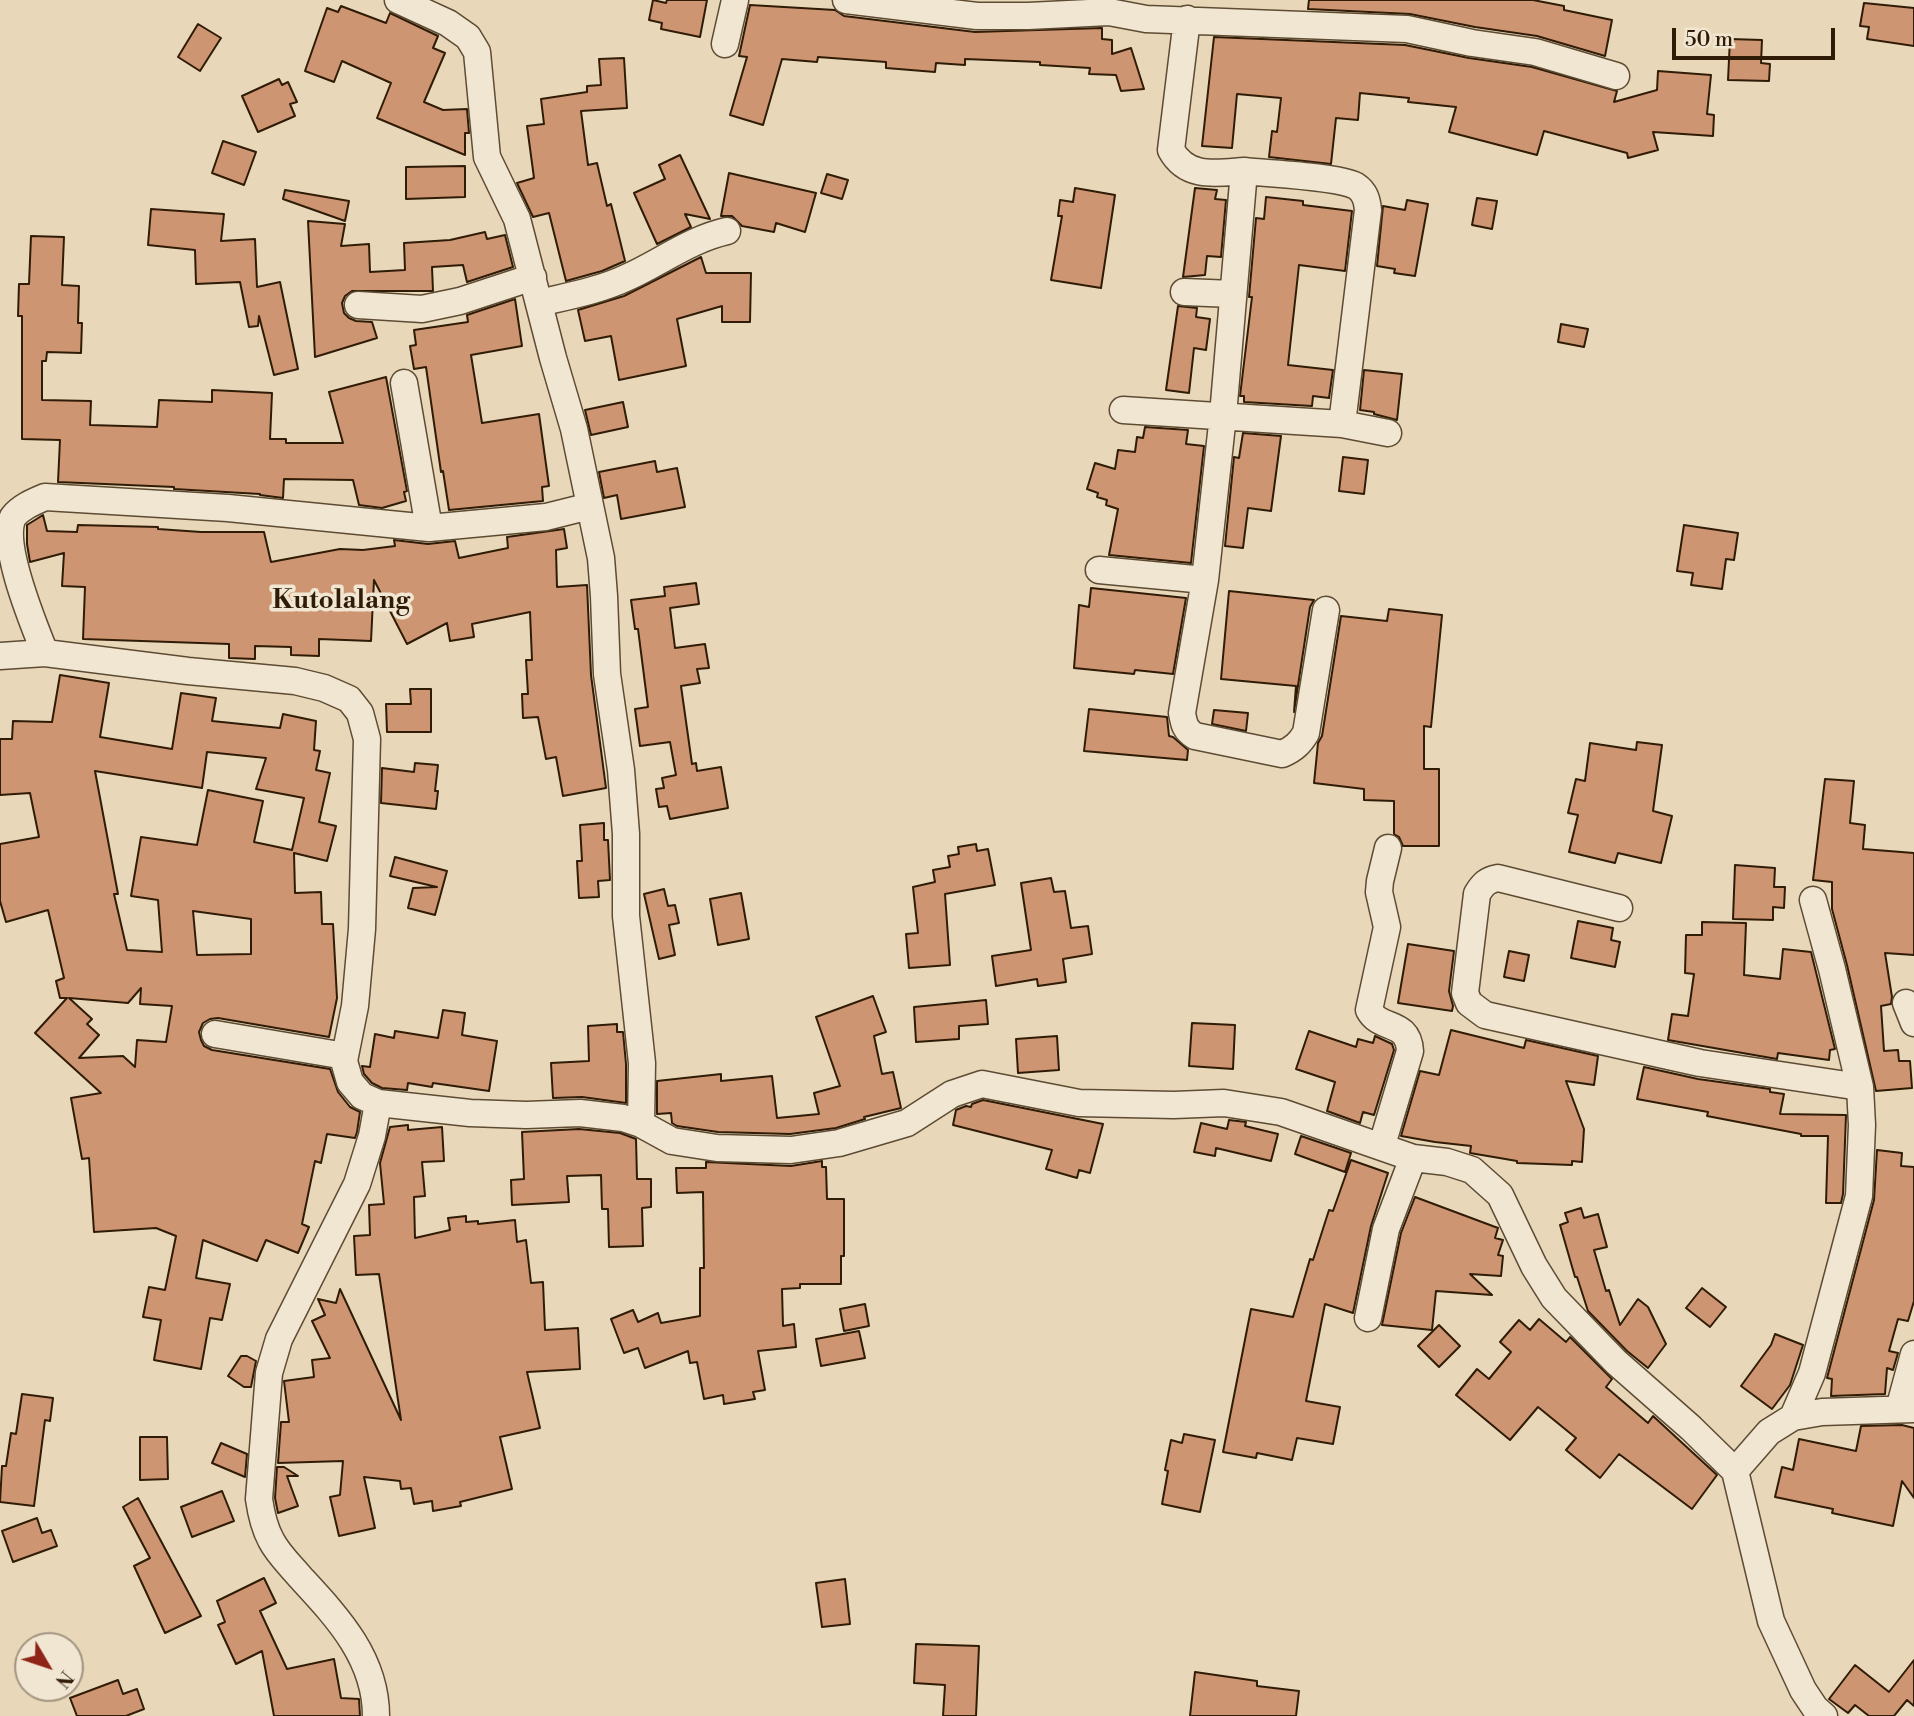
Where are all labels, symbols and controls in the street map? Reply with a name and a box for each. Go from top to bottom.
scale bar [1676,14,1839,58]
text: 50 m [1685,27,1733,53]
district label: Kutolalang [272,586,410,618]
north arrow [14,1632,84,1702]
text: N [50,1666,78,1692]

